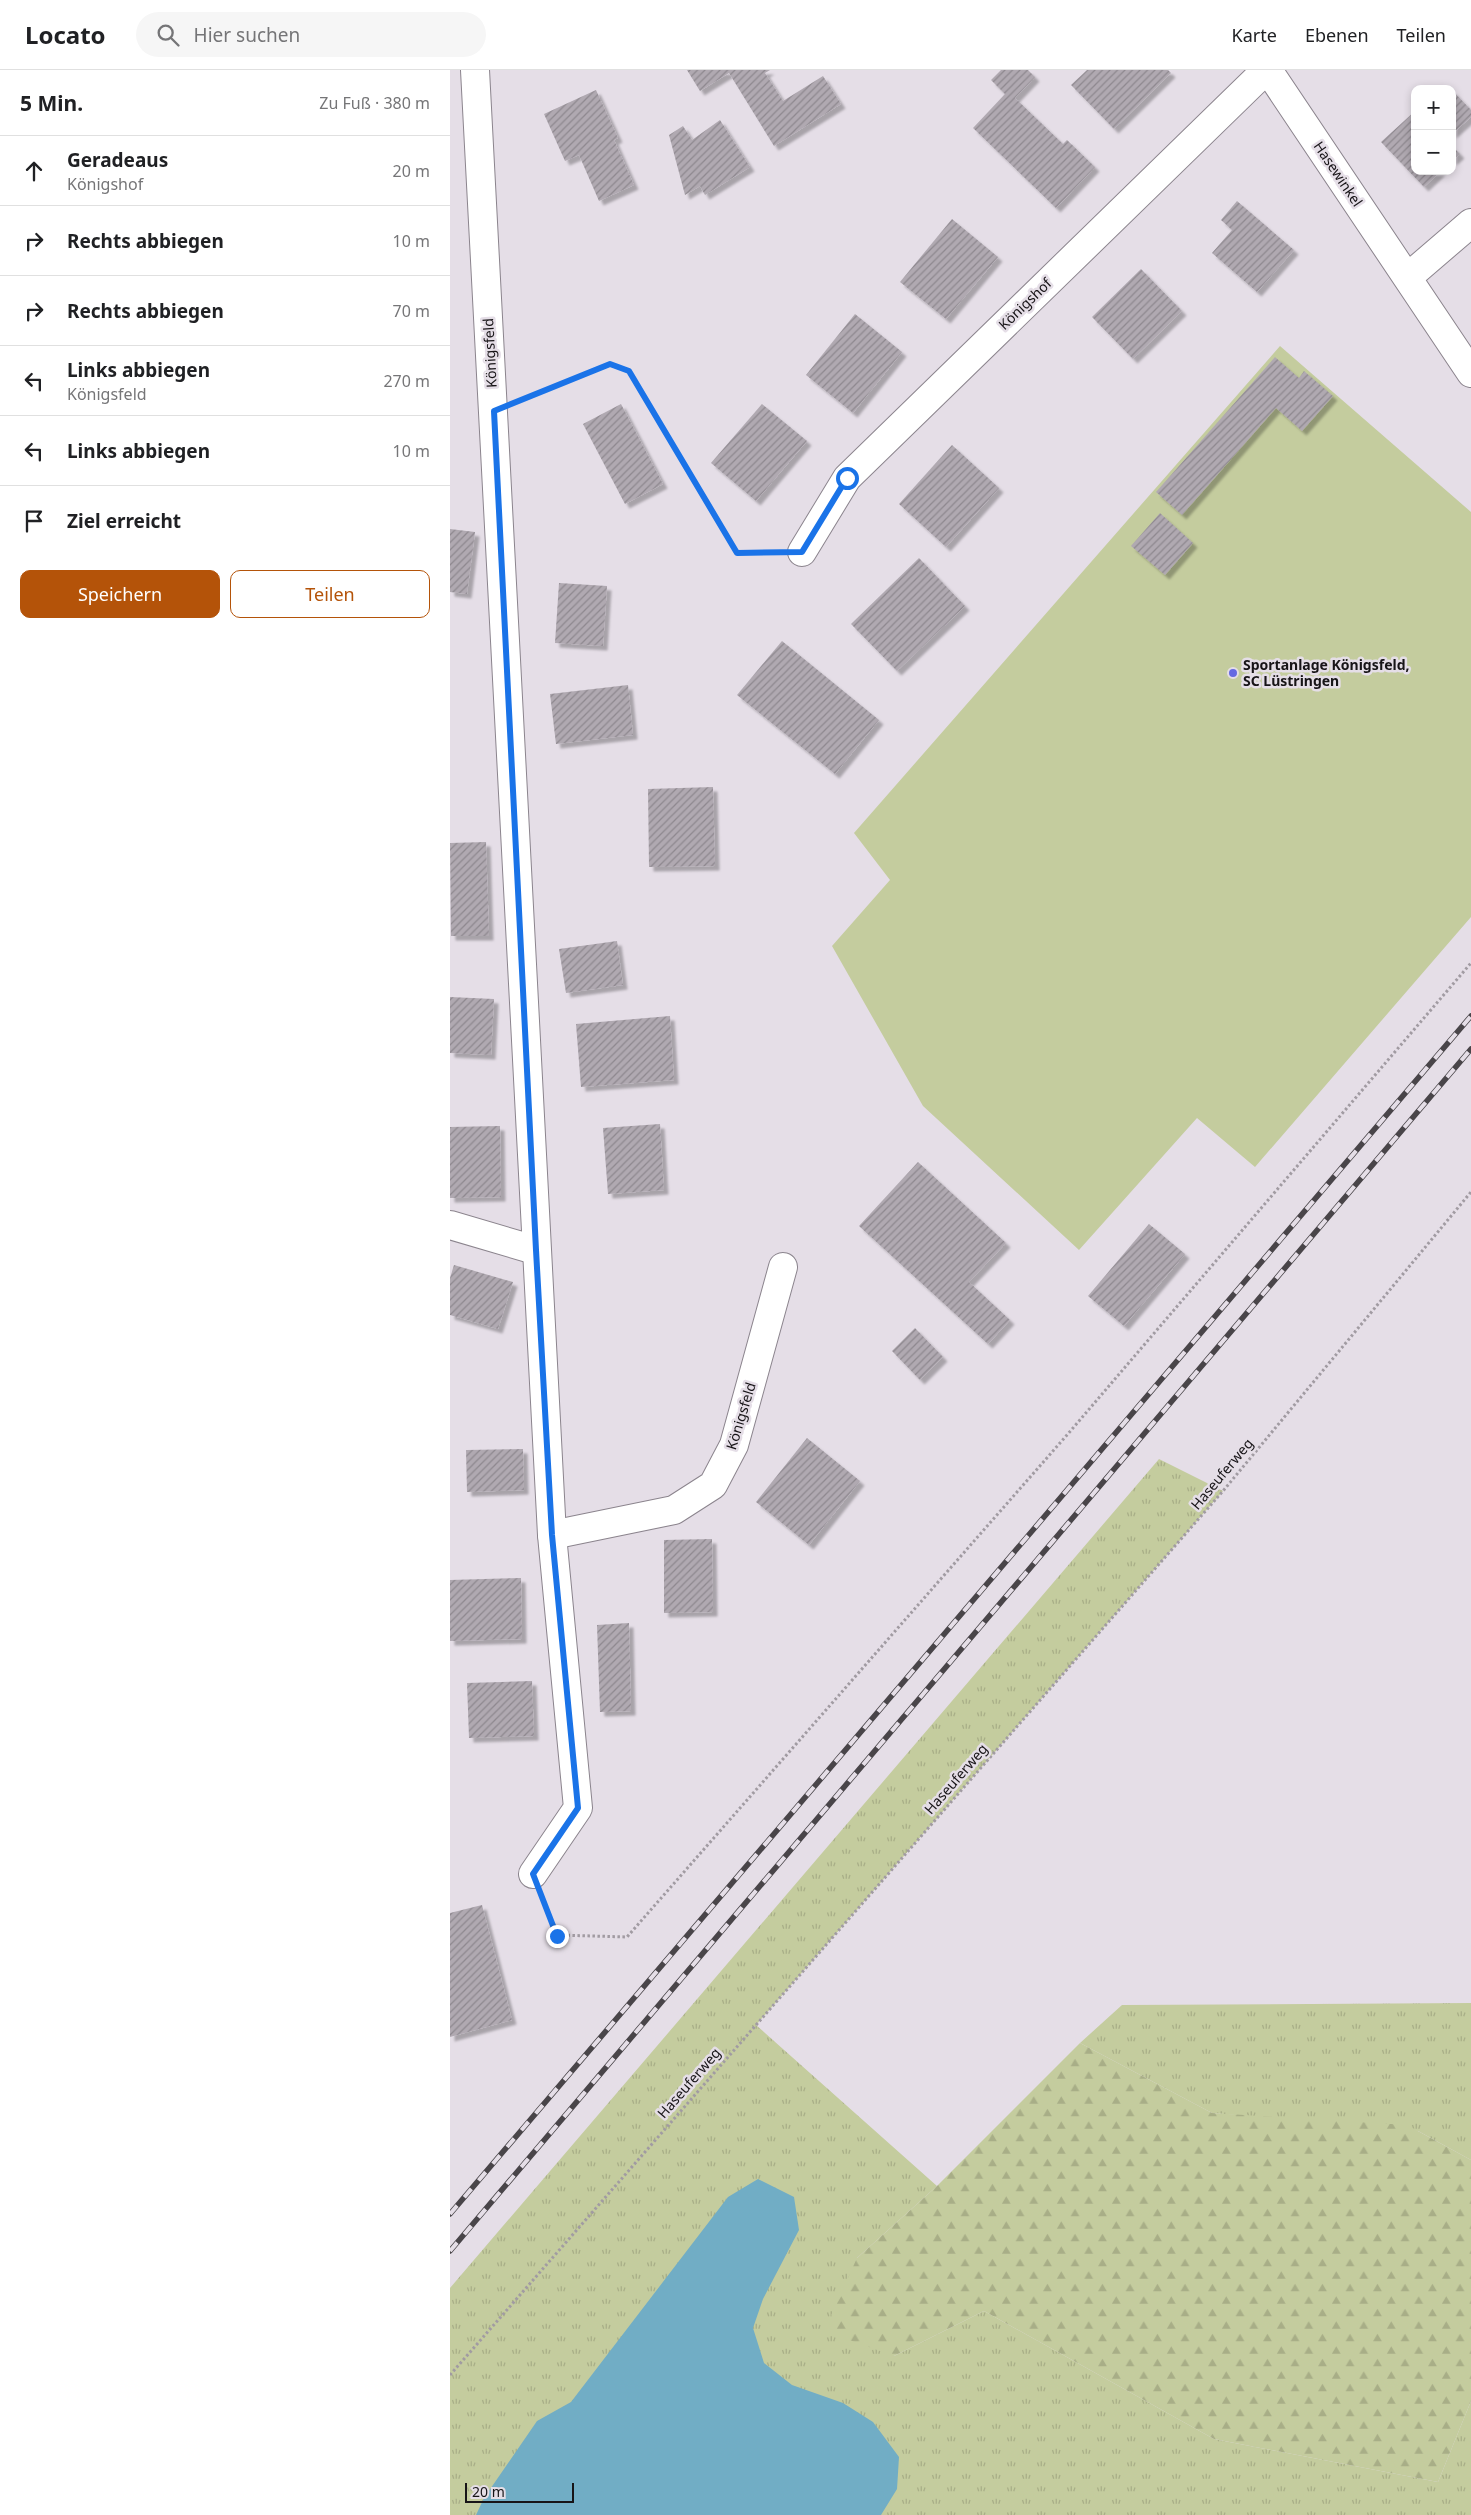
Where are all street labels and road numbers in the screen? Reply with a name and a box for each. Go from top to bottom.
street label: Hasewinkel [1310,137,1367,210]
street label: Königshof [994,273,1056,334]
street label: Königsfeld [478,318,501,388]
street label: Königsfeld [721,1380,760,1452]
street label: Haseuferweg [1186,1434,1257,1513]
street label: Haseuferweg [920,1739,991,1818]
street label: Haseuferweg [653,2043,724,2122]

